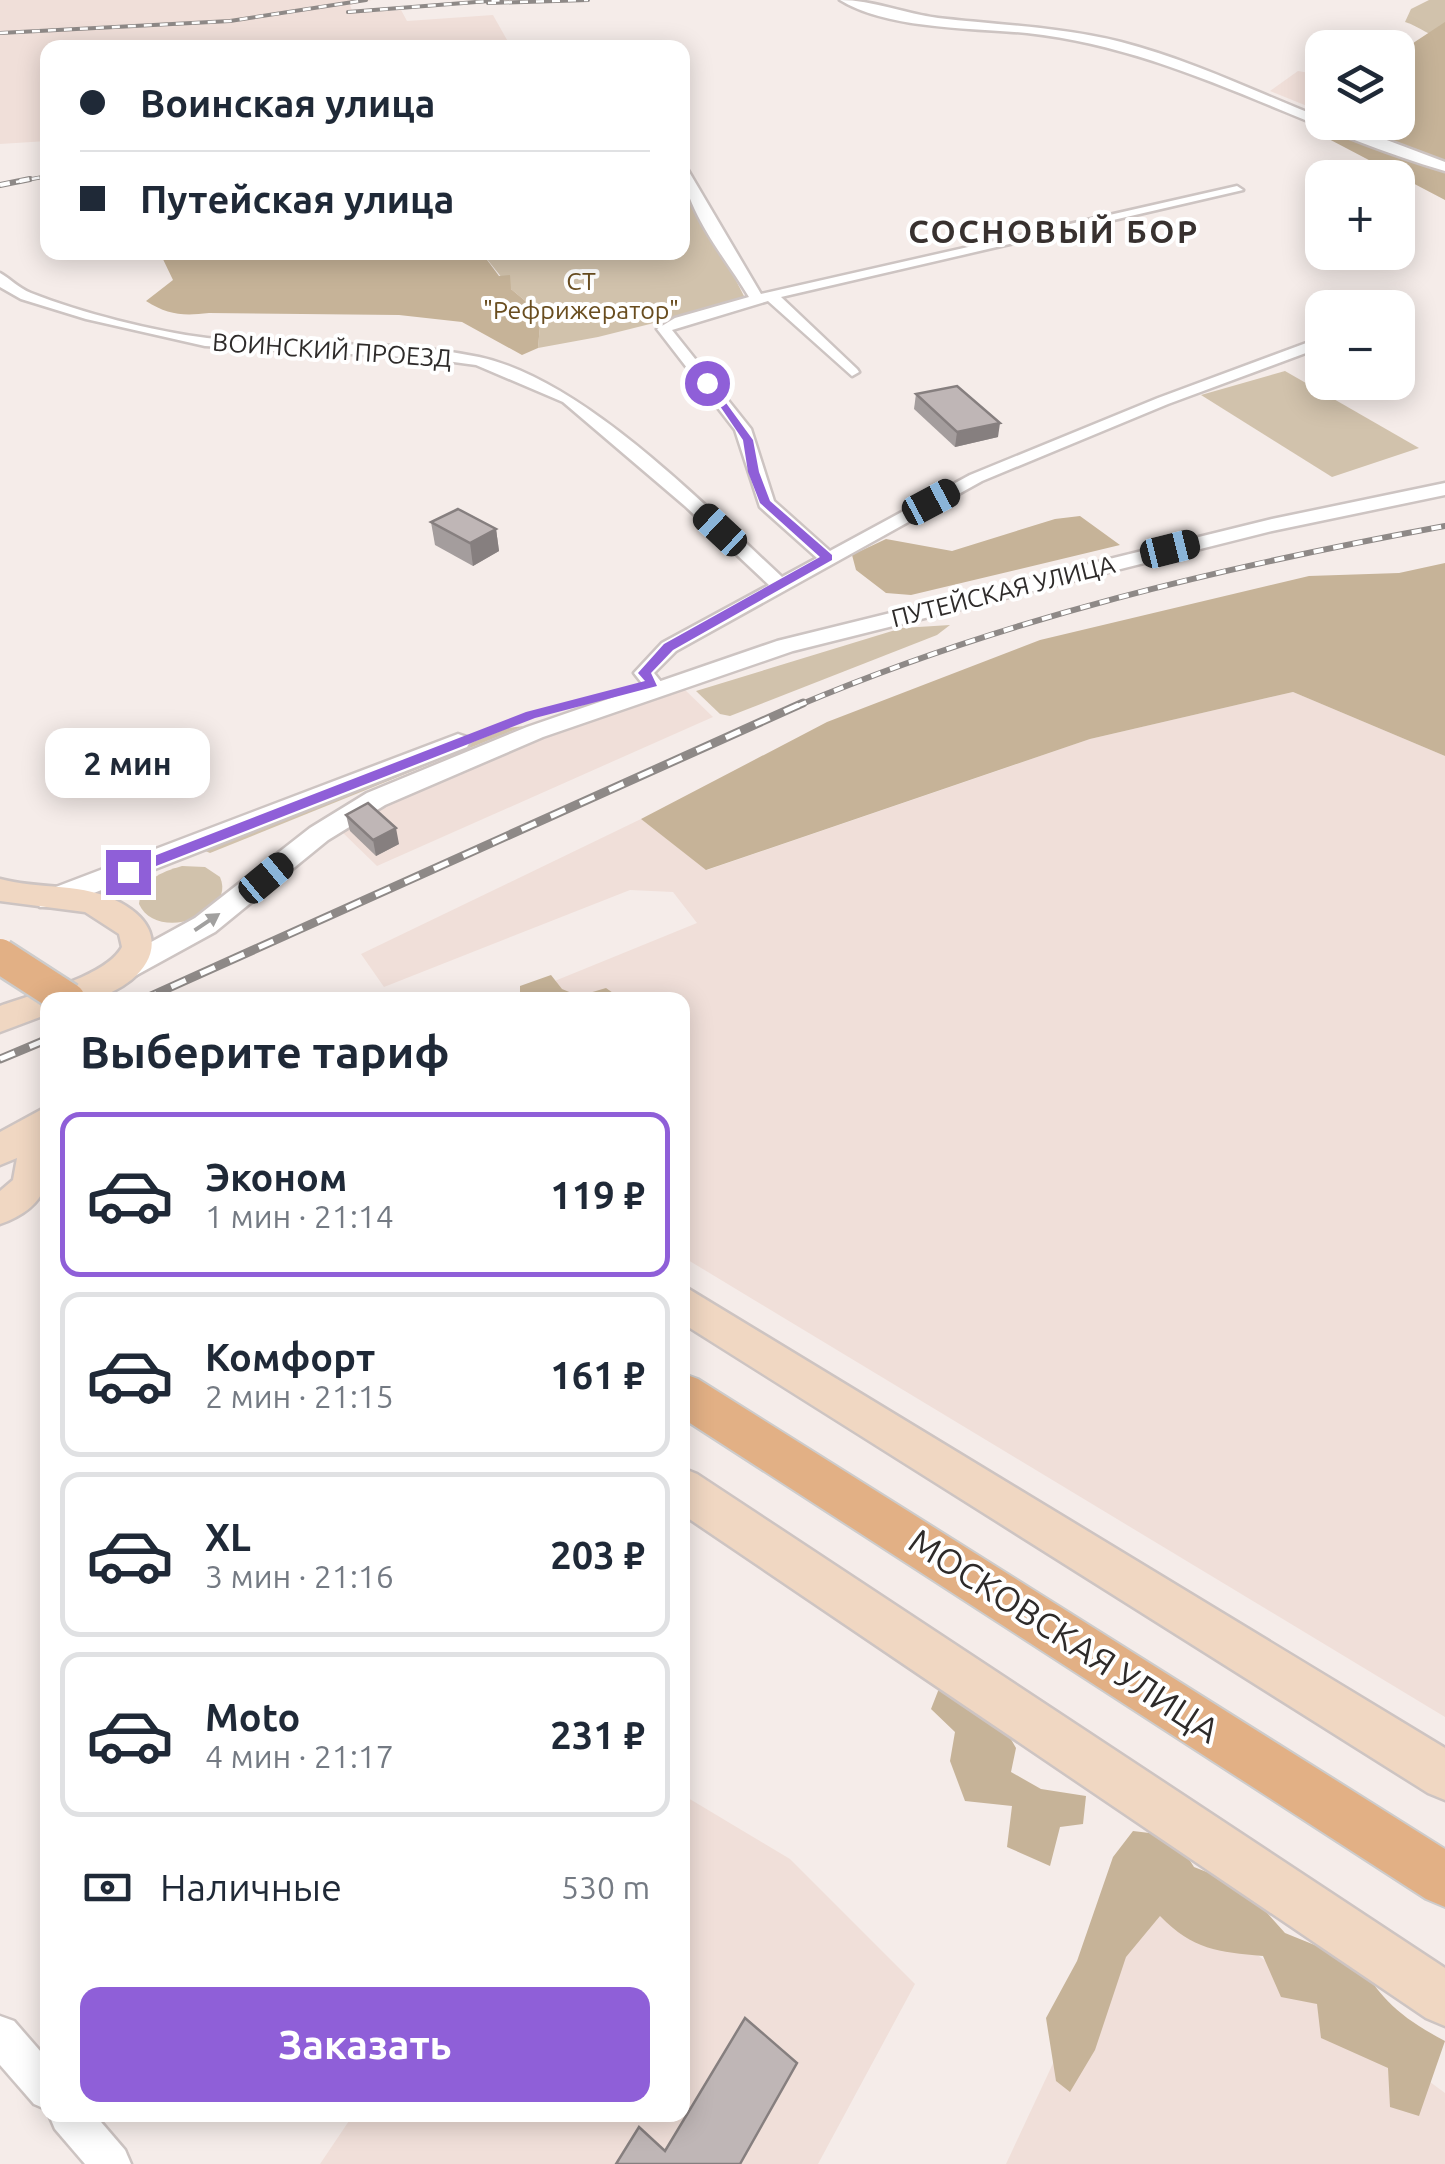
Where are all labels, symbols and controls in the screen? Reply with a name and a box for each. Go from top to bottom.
map controls [1305,30,1415,400]
button: layers [1305,30,1415,140]
text: Воинская улица [140,82,435,124]
button: + [1305,160,1415,270]
text: Путейская улица [140,178,454,220]
district label: СОСНОВЫЙ БОР [908,213,1200,249]
park label: СТ "Рефрижератор" [483,267,679,324]
button: − [1305,290,1415,400]
street label: ВОИНСКИЙ ПРОЕЗД [212,328,452,372]
route start [685,361,730,406]
car [897,475,965,529]
car [688,499,752,561]
car [1137,527,1203,571]
street label: ПУТЕЙСКАЯ УЛИЦА [888,550,1118,632]
callout: 2 мин [46,727,210,797]
text: 2 мин [83,745,172,781]
car [233,847,299,909]
route end [106,850,151,895]
one-way arrow [194,913,221,931]
text: Выберите тариф [80,1026,450,1077]
icon: car [85,1150,175,1240]
text: Эконом [205,1156,347,1198]
text: 119 ₽ [550,1174,645,1216]
text: 1 мин · 21:14 [205,1198,394,1234]
icon: car [85,1330,175,1420]
text: Комфорт [205,1336,375,1378]
text: 161 ₽ [550,1354,645,1396]
text: 2 мин · 21:15 [205,1378,394,1414]
icon: car [85,1510,175,1600]
text: XL [205,1516,251,1558]
street label: МОСКОВСКАЯ УЛИЦА [902,1520,1227,1750]
text: 203 ₽ [550,1534,645,1576]
text: 3 мин · 21:16 [205,1558,394,1594]
icon: car [85,1690,175,1780]
text: Moto [205,1696,300,1738]
text: 231 ₽ [550,1714,645,1756]
text: 4 мин · 21:17 [205,1738,394,1774]
icon: cash [80,1860,135,1915]
text: Наличные [160,1866,342,1908]
text: 530 m [561,1869,650,1905]
button: Заказать [80,1987,650,2102]

